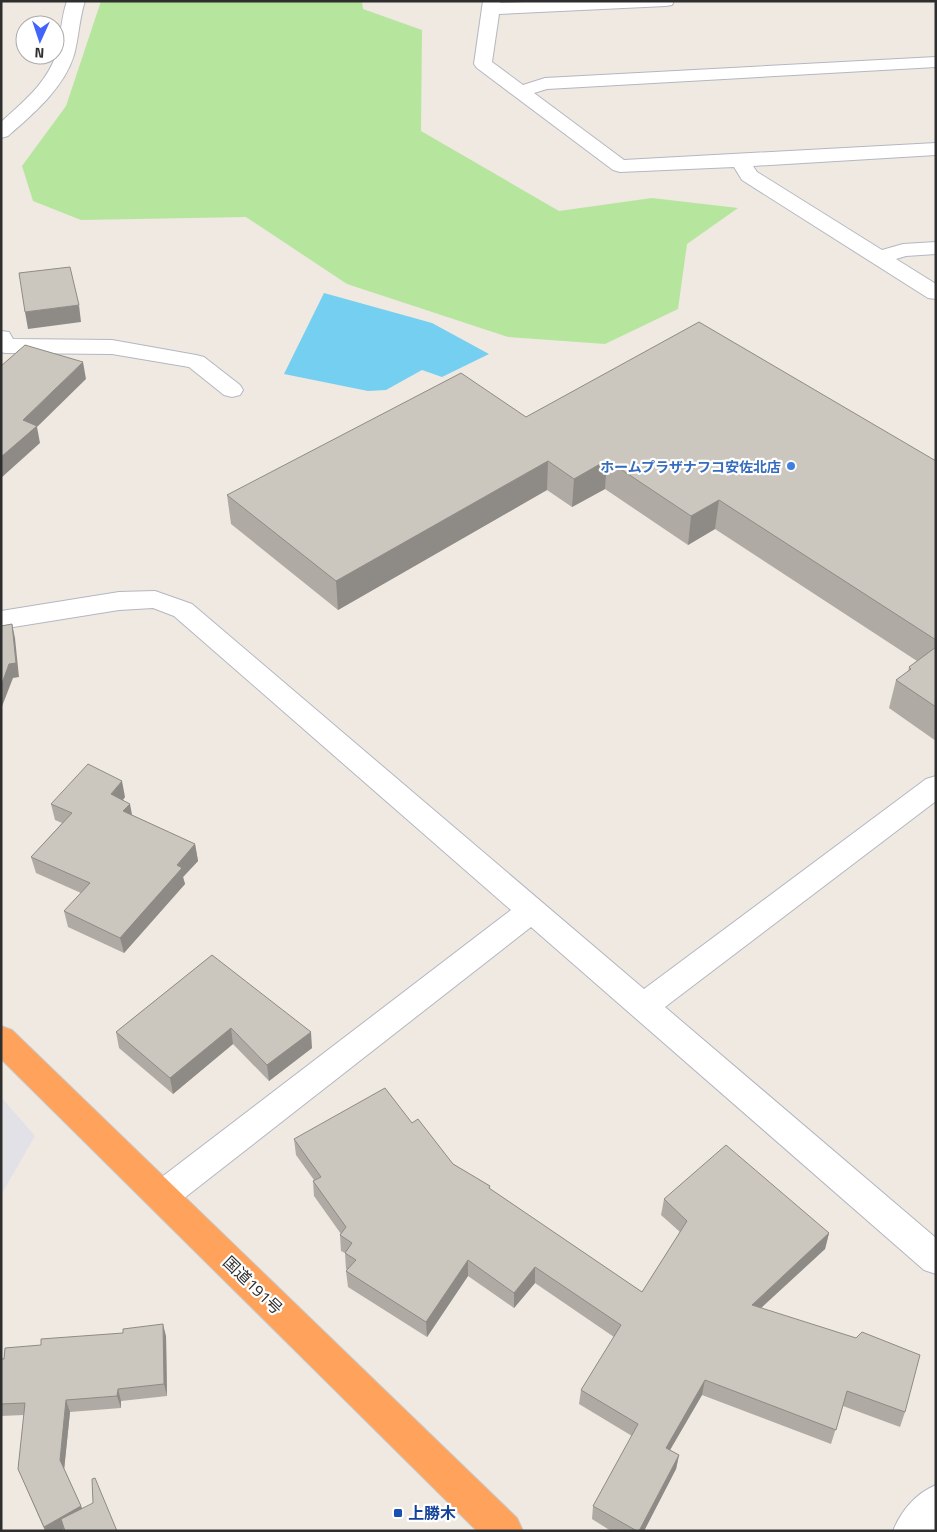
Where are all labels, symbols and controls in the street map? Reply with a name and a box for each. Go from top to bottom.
north arrow [15,15,65,65]
text: N [34,43,45,64]
place label: ホームプラザナフコ安佐北店 [600,456,781,477]
marker: ホームプラザナフコ安佐北店 [785,460,797,472]
street label: 国道191号 [218,1250,288,1320]
place label: 上勝木 [408,1501,456,1525]
marker: 上勝木 [392,1507,404,1519]

